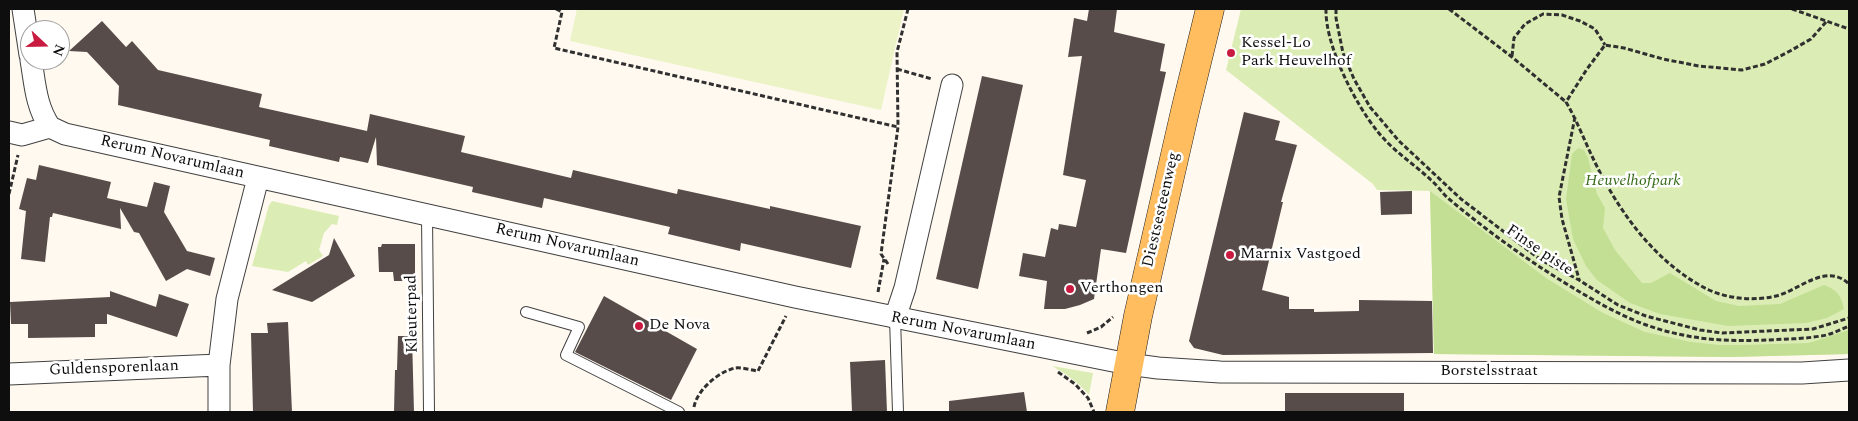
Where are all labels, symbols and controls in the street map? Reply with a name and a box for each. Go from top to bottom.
north arrow [20,20,70,70]
place label: Kessel-Lo Park Heuvelhof [1241,34,1351,72]
text: N [47,41,70,59]
marker: Kessel-Lo Park Heuvelhof [1225,47,1237,59]
street label: Rerum Novarumlaan [98,132,246,184]
street label: Diestsesteenweg [1139,150,1185,270]
park label: Heuvelhofpark [1585,172,1681,192]
street label: Rerum Novarumlaan [493,220,641,272]
street label: Finse piste [1502,222,1576,280]
place label: Marnix Vastgoed [1240,245,1361,265]
marker: Marnix Vastgoed [1224,249,1236,261]
street label: Kleuterpad [403,275,423,353]
place label: Verthongen [1080,279,1164,299]
marker: Verthongen [1064,283,1076,295]
street label: Rerum Novarumlaan [889,309,1037,355]
place label: De Nova [649,316,710,336]
marker: De Nova [633,320,645,332]
street label: Guldensporenlaan [49,357,179,381]
street label: Borstelsstraat [1440,362,1538,382]

